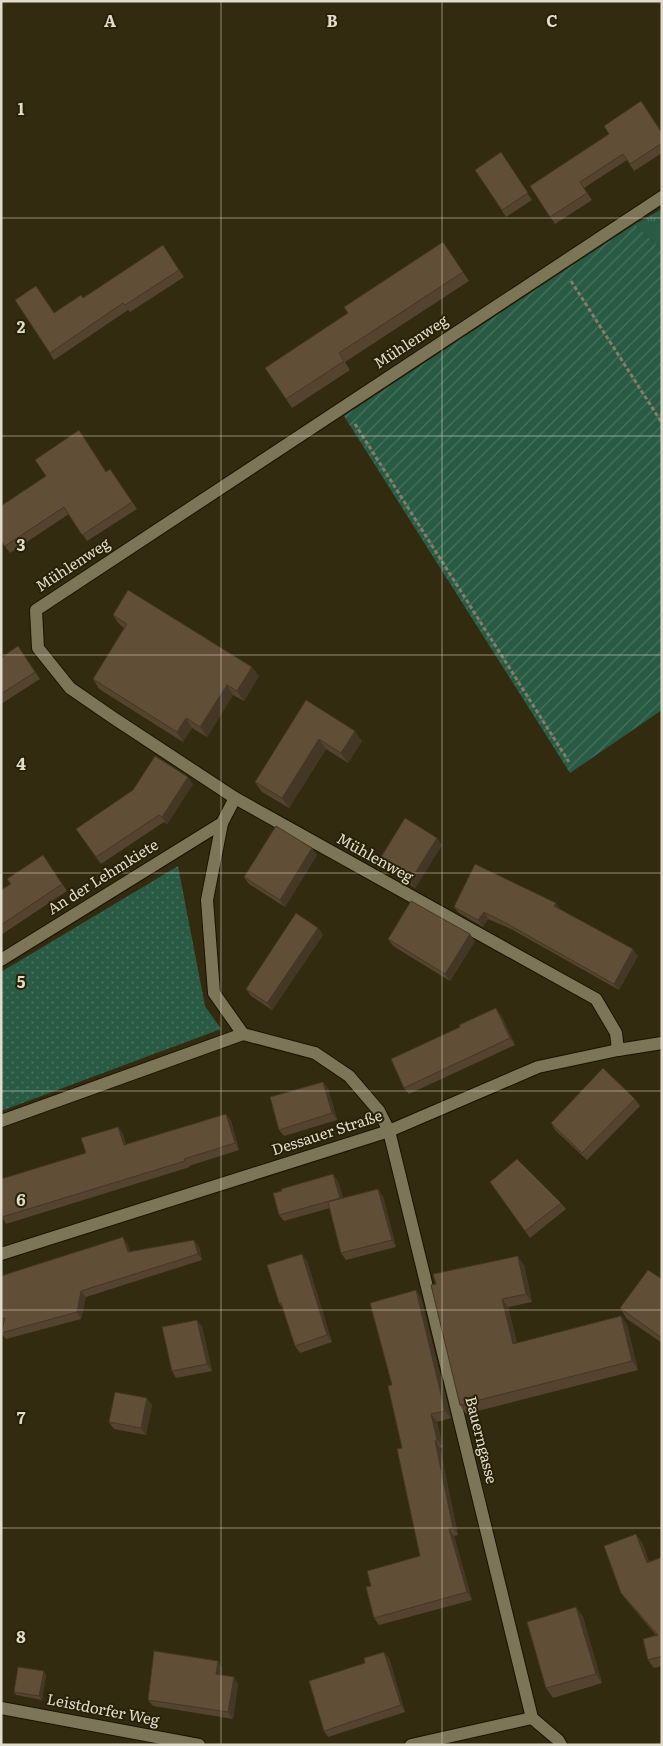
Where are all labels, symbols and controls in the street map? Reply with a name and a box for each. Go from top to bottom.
text: A [104,8,116,32]
text: B [326,8,338,32]
text: C [546,8,558,32]
text: 1 [18,96,25,120]
street label: Mühlenweg [368,308,452,373]
text: 2 [17,314,26,338]
street label: Mühlenweg [30,531,114,596]
text: 3 [17,532,26,556]
text: 4 [16,751,26,775]
street label: Mühlenweg [333,826,419,888]
street label: An der Lehmkiete [42,832,162,919]
text: 5 [17,969,26,993]
street label: Dessauer Straße [268,1103,385,1160]
text: 6 [16,1187,26,1211]
street label: Bauerngasse [460,1394,504,1486]
text: 7 [17,1405,26,1429]
text: 8 [16,1624,26,1648]
street label: Leistdorfer Weg [45,1686,162,1731]

